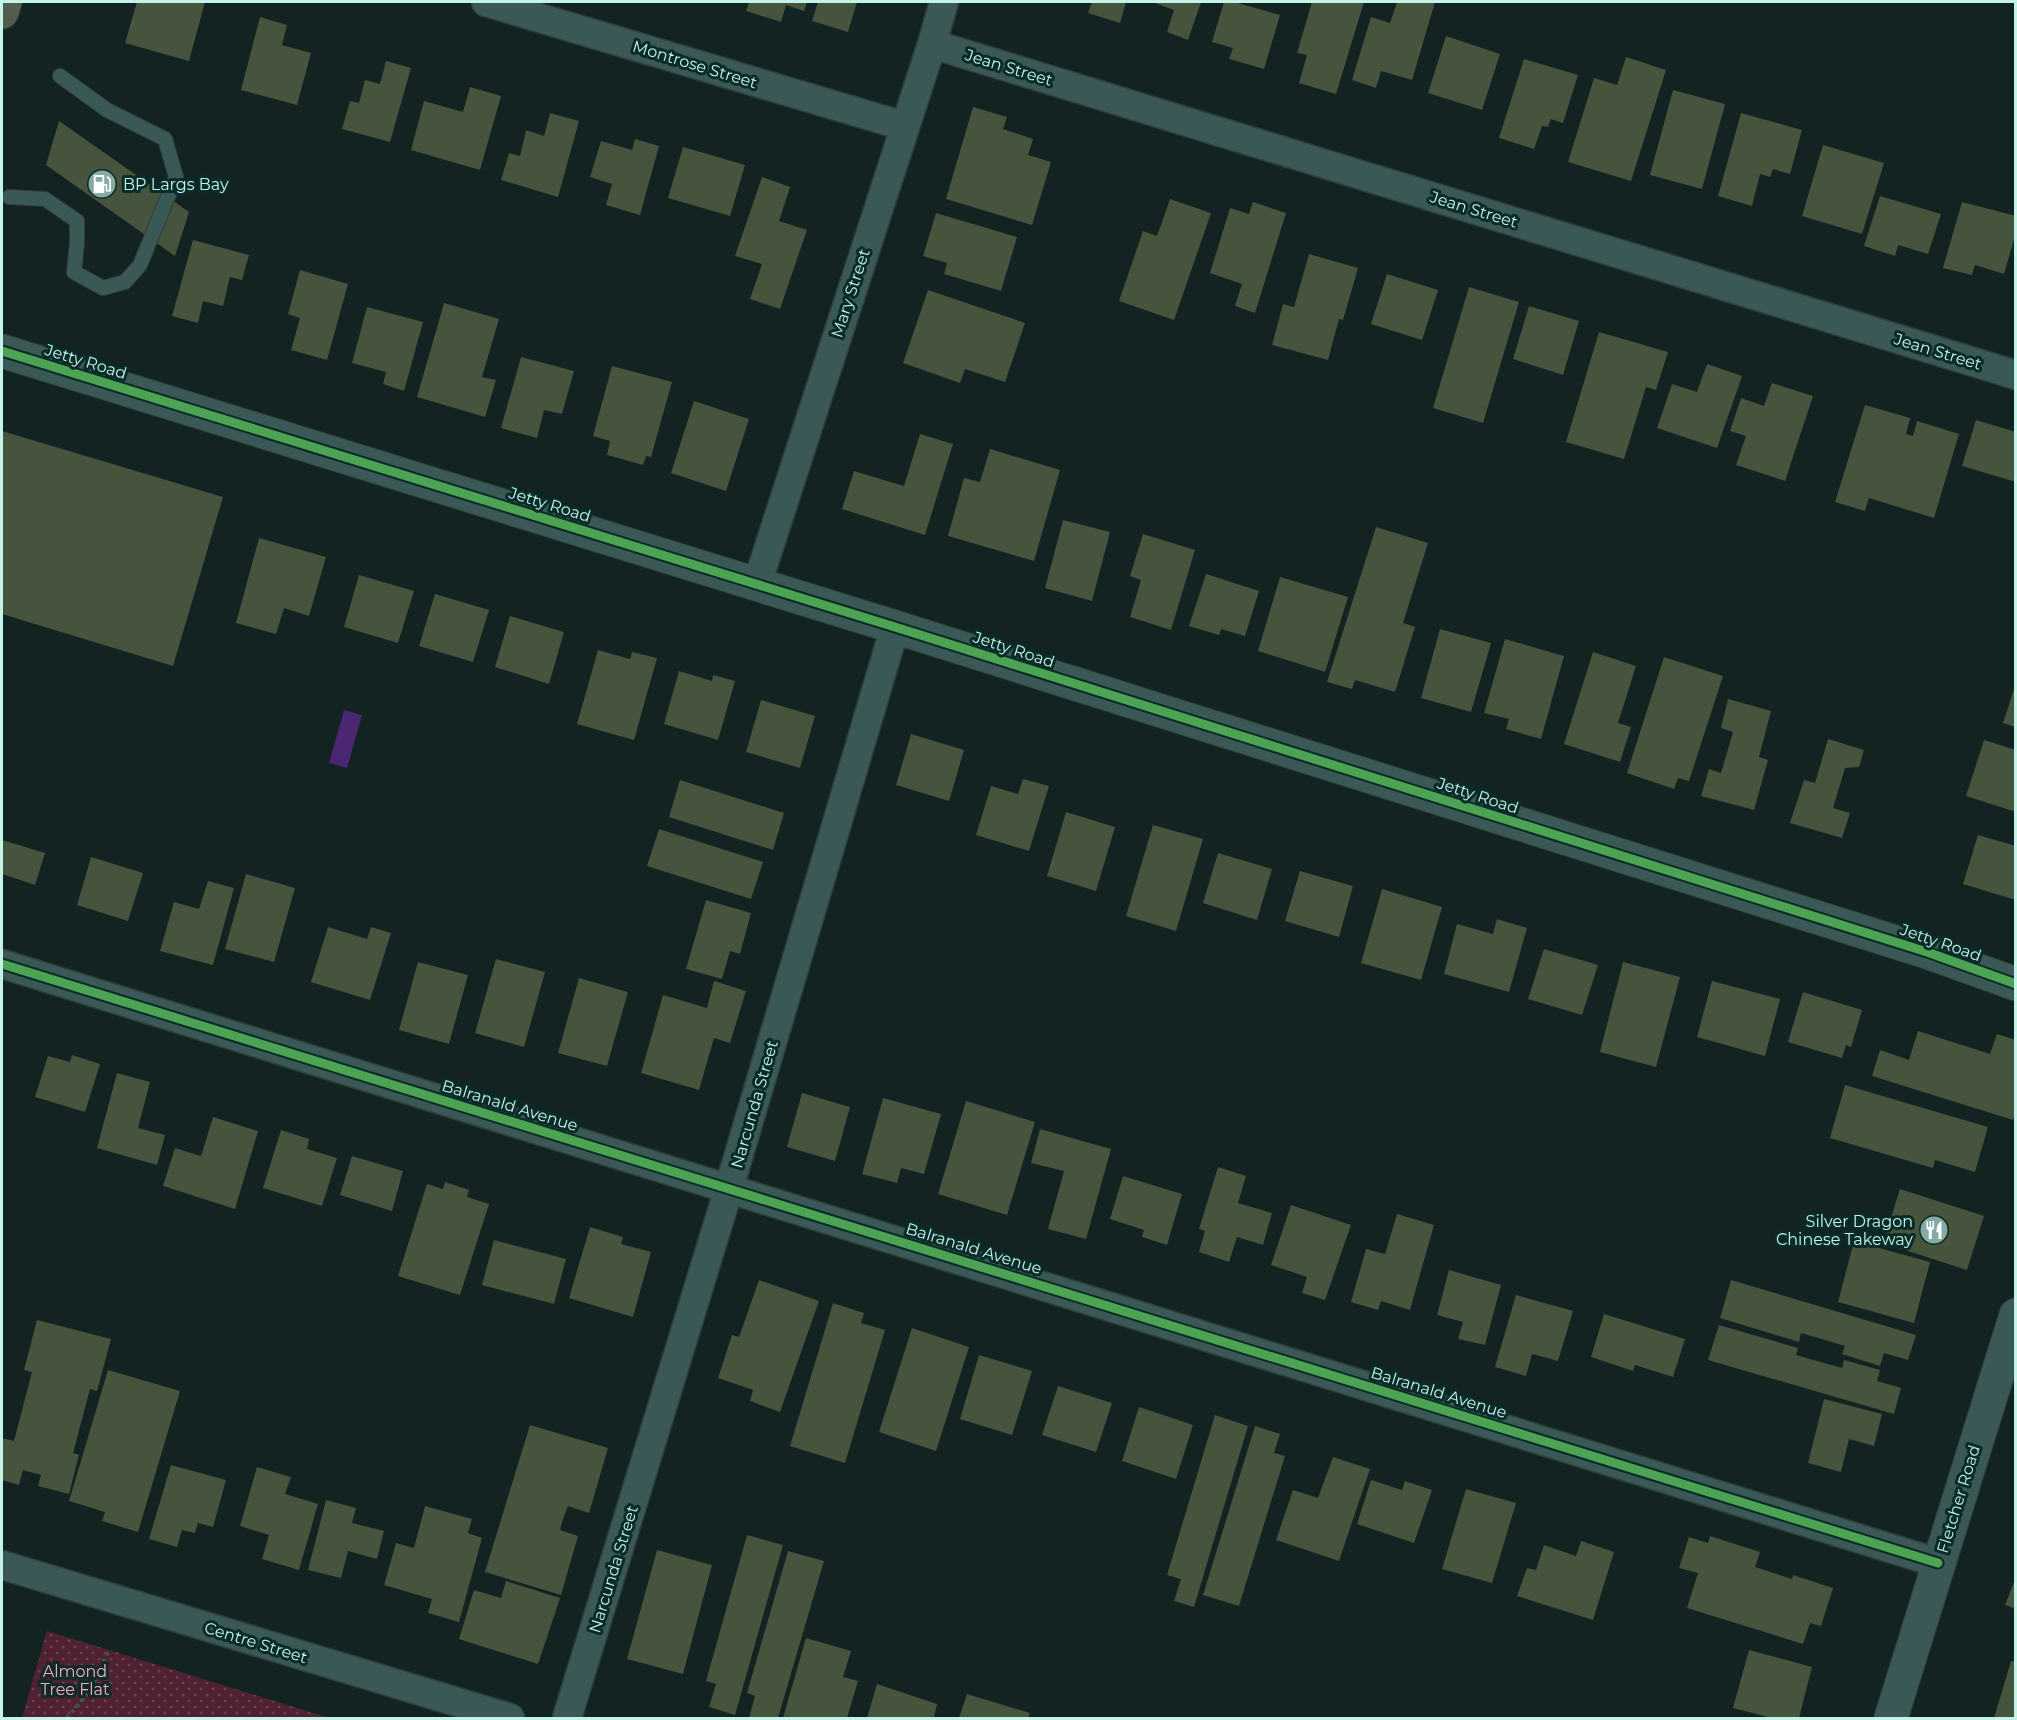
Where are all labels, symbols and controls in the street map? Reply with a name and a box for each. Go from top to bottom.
street label: Montrose Street [630,37,760,93]
street label: Jean Street [962,45,1055,90]
fuel station icon: BP Largs Bay [86,168,118,200]
place label: BP Largs Bay [123,175,229,194]
street label: Jean Street [1427,187,1520,232]
street label: Mary Street [827,246,874,340]
street label: Jean Street [1891,329,1984,374]
street label: Jetty Road [42,340,129,383]
street label: Jetty Road [506,483,593,526]
street label: Jetty Road [970,627,1057,672]
street label: Jetty Road [1434,773,1521,818]
street label: Jetty Road [1897,919,1984,965]
street label: Narcunda Street [727,1038,782,1170]
street label: Balranald Avenue [440,1076,580,1135]
place label: Silver Dragon Chinese Takeway [1776,1212,1913,1249]
restaurant icon: Silver Dragon Chinese Takeway [1918,1214,1950,1246]
street label: Balranald Avenue [904,1219,1044,1278]
street label: Balranald Avenue [1369,1363,1509,1422]
street label: Fletcher Road [1933,1443,1984,1556]
street label: Narcunda Street [585,1503,642,1635]
street label: Centre Street [202,1618,310,1667]
park label: Almond Tree Flat [40,1662,110,1699]

